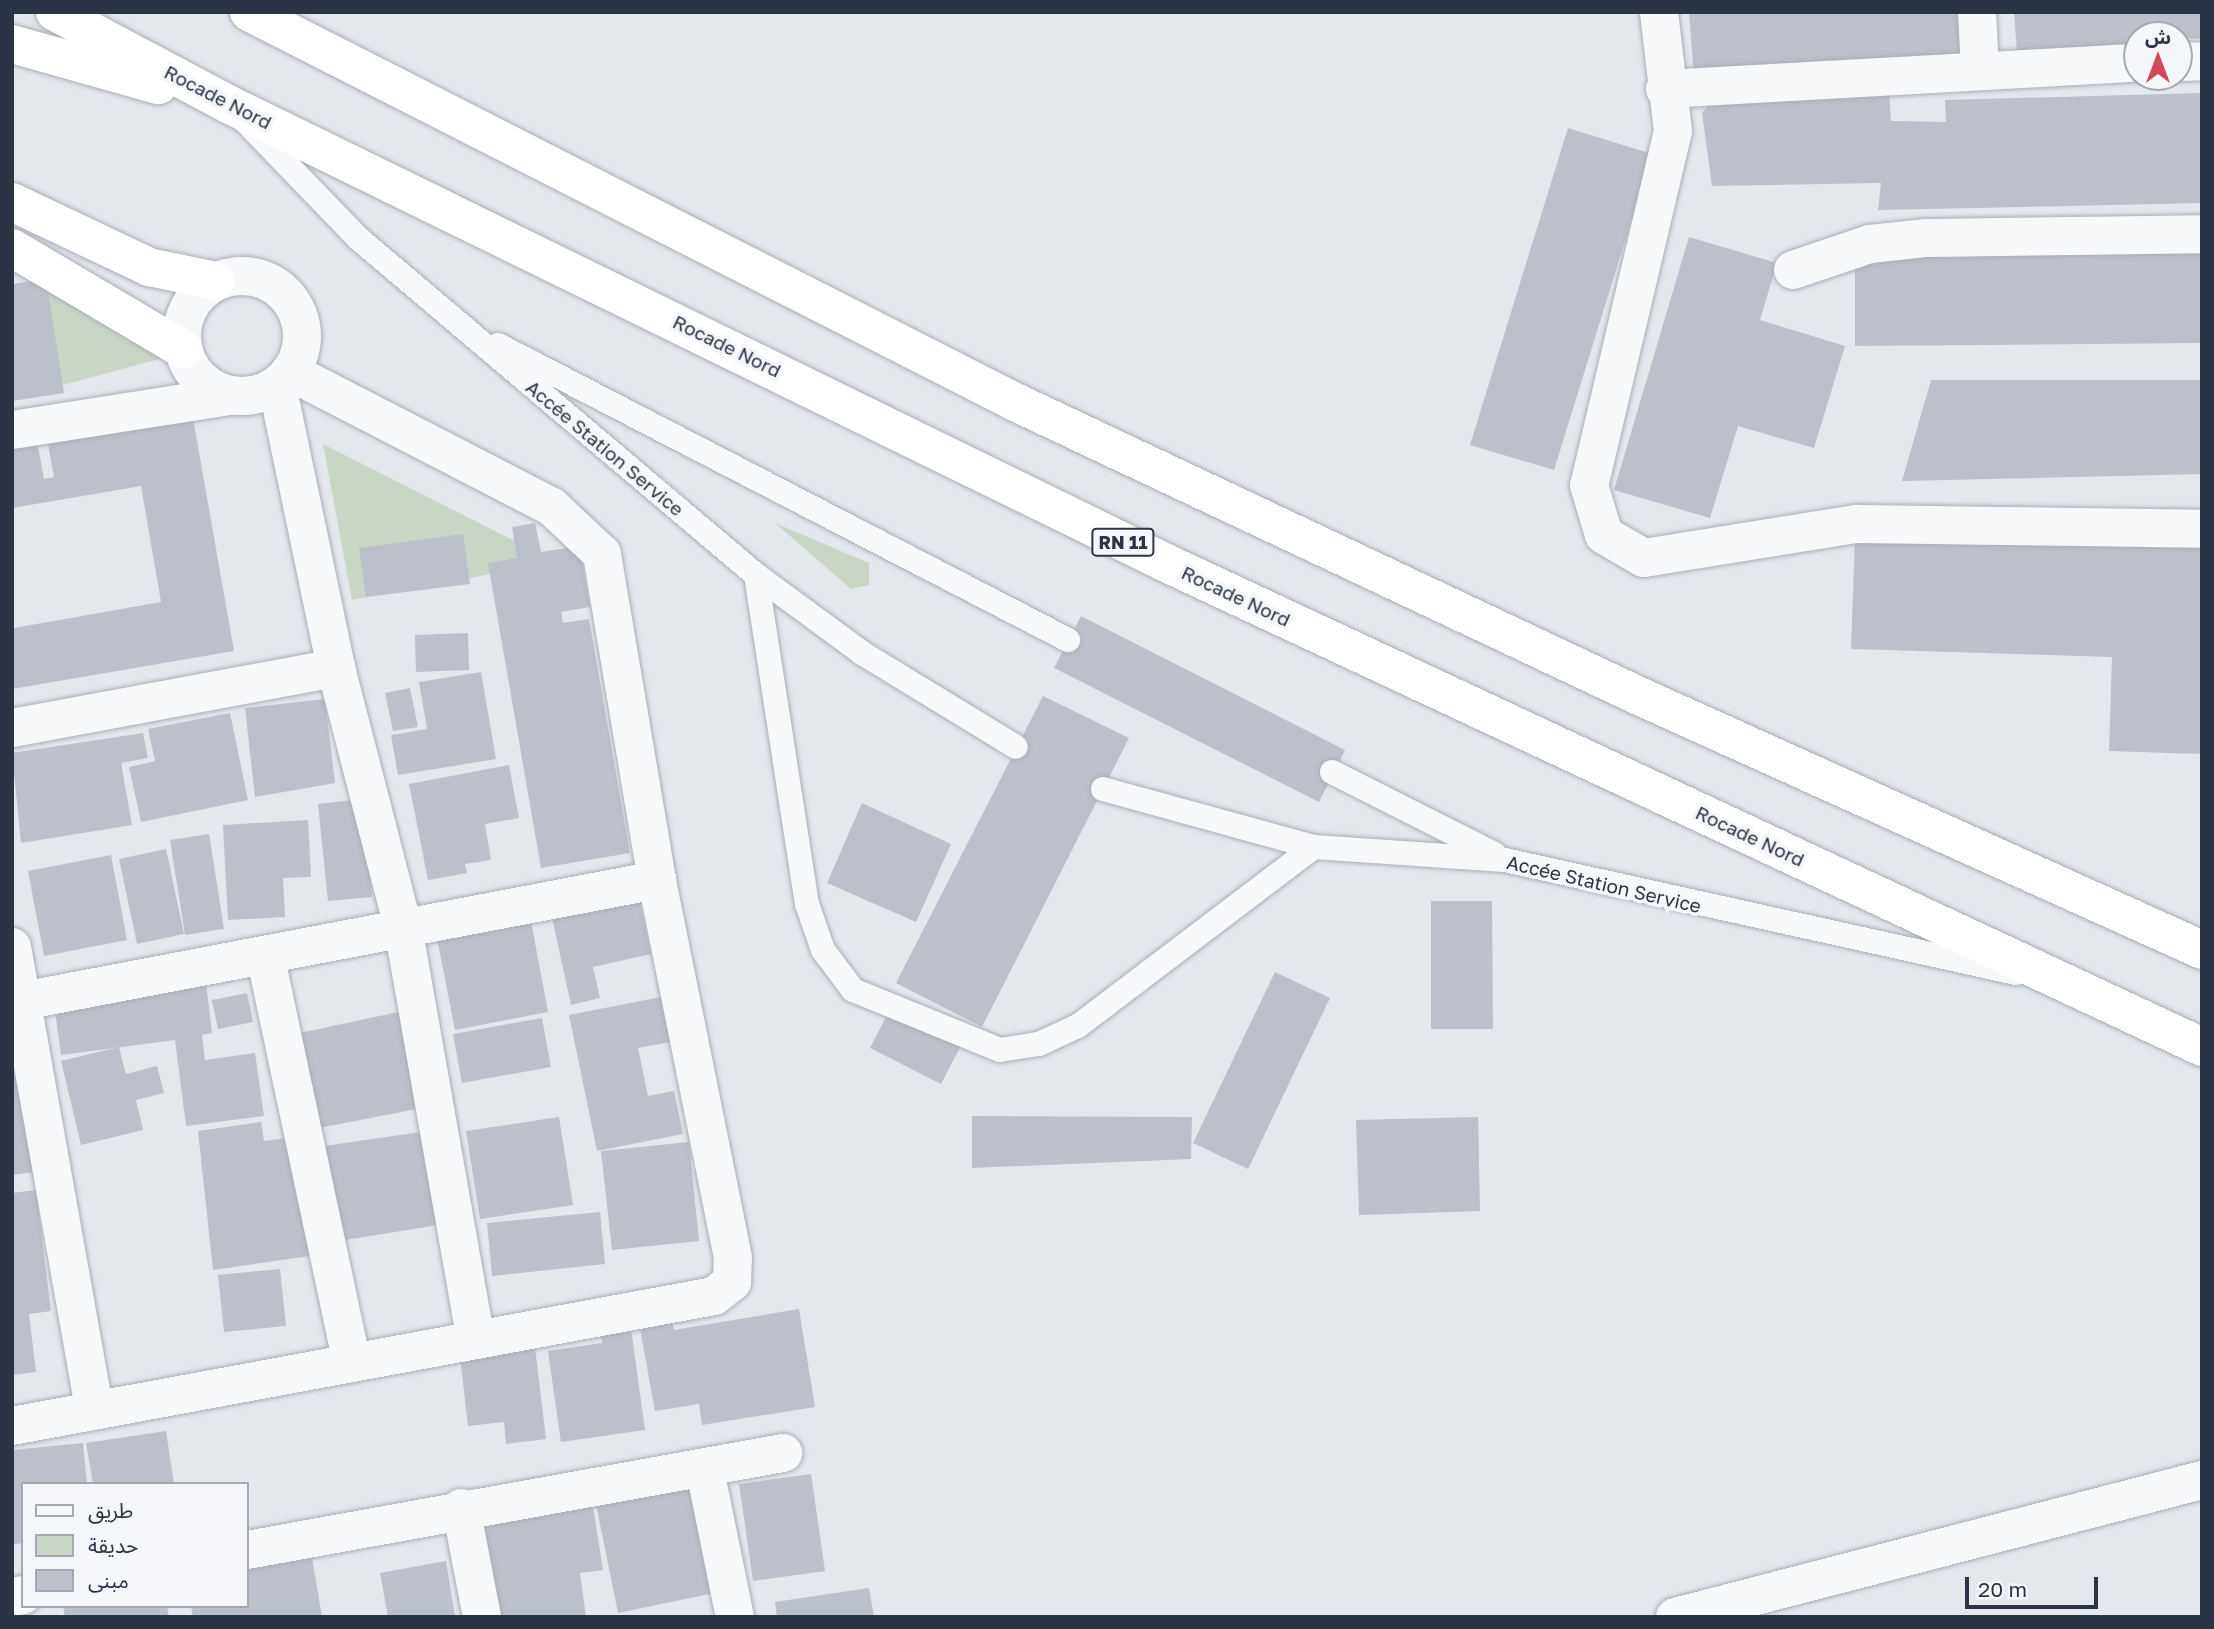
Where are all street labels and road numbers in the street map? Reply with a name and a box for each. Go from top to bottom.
street label: Rocade Nord [161,60,275,134]
street label: Rocade Nord [669,310,785,382]
street label: Accée Station Service [522,375,688,521]
road number: RN 11 [1090,528,1156,556]
street label: Rocade Nord [1178,561,1294,631]
street label: Rocade Nord [1692,801,1808,871]
street label: Accée Station Service [1505,851,1703,917]

